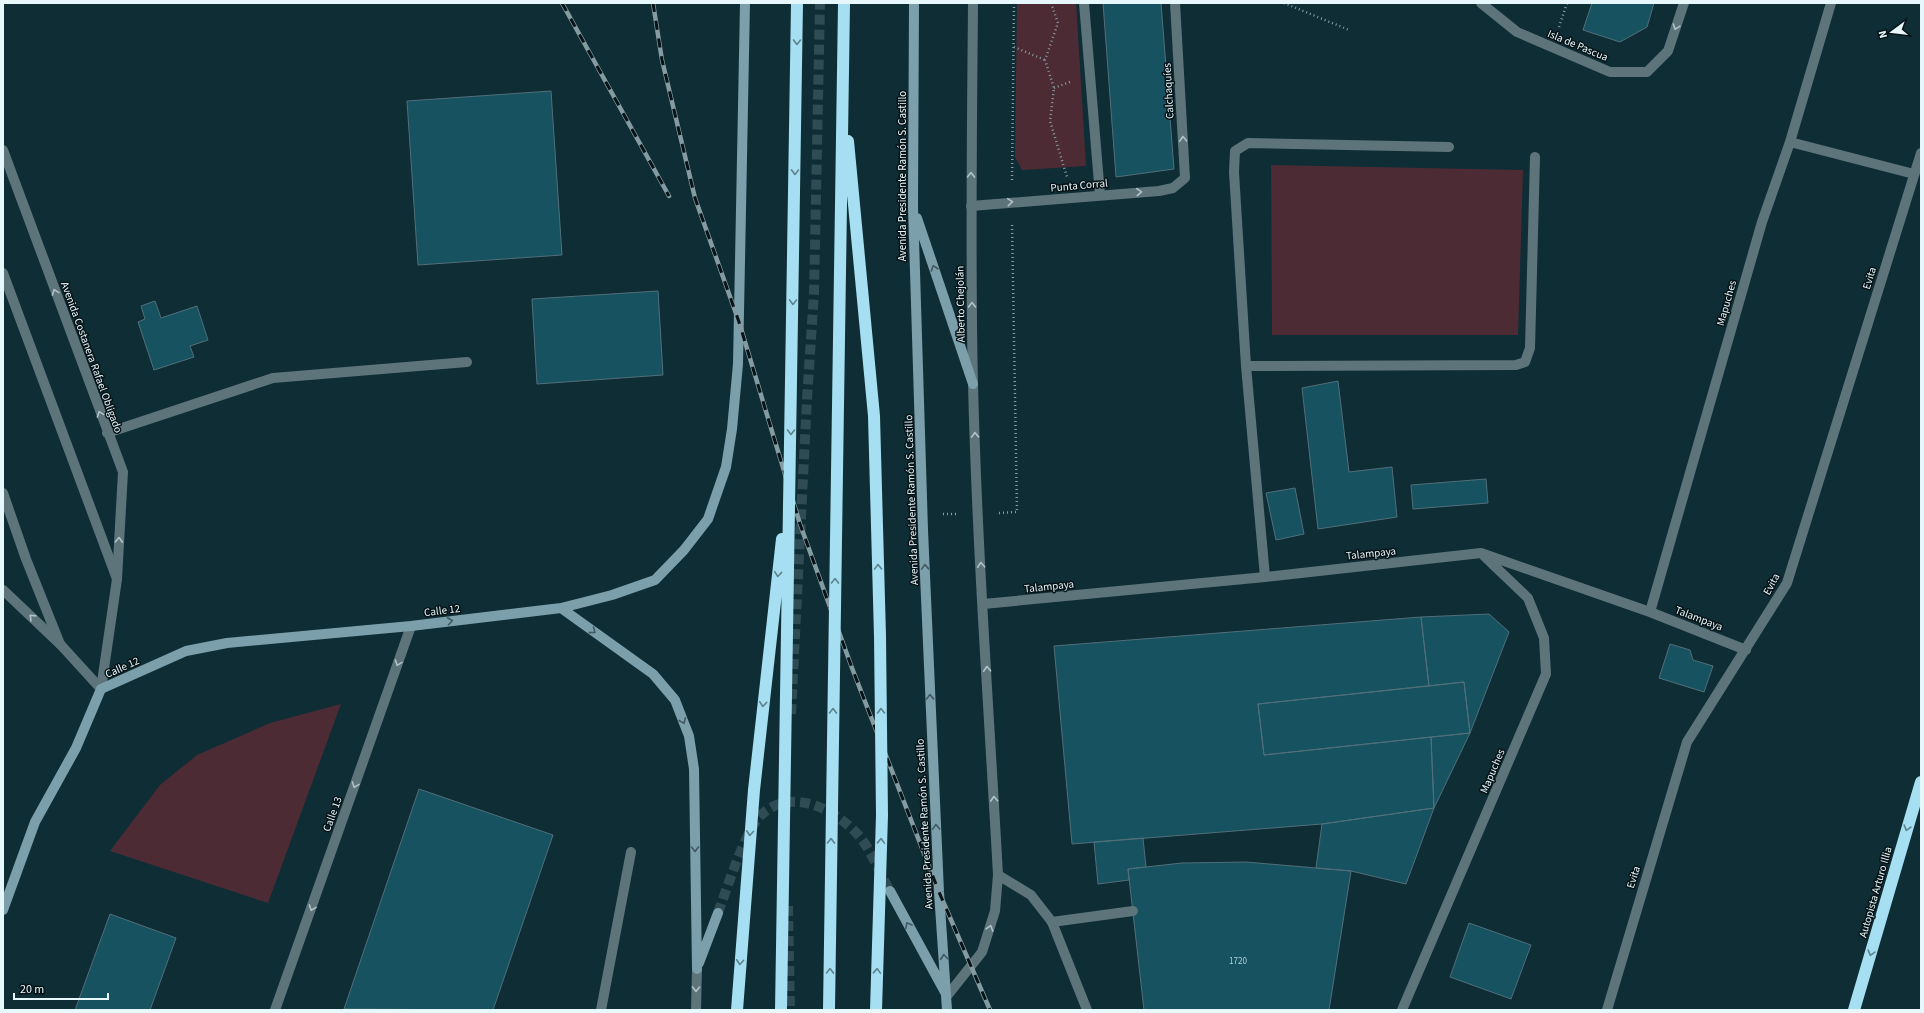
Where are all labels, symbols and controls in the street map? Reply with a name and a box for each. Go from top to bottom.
north arrow [1872,12,1912,52]
one-way arrow [1672,23,1681,30]
street label: Isla de Pascua [1545,26,1610,65]
text: N [1875,29,1891,40]
one-way arrow [793,39,801,45]
street label: Calchaquíes [1160,62,1177,119]
street label: Avenida Presidente Ramón S. Castillo [895,91,910,261]
one-way arrow [1178,136,1187,142]
one-way arrow [791,169,799,175]
one-way arrow [967,172,975,178]
street label: Punta Corral [1050,176,1108,195]
one-way arrow [1136,188,1142,197]
one-way arrow [1007,198,1013,207]
one-way arrow [930,265,938,272]
street label: Evita [1859,265,1880,291]
street label: Alberto Chejolán [952,266,969,342]
street label: Mapuches [1713,278,1740,328]
street label: Avenida Costanera Rafael Obligado [57,279,126,435]
one-way arrow [52,289,60,296]
one-way arrow [789,299,797,305]
one-way arrow [968,302,976,308]
one-way arrow [97,411,105,418]
street label: Avenida Presidente Ramón S. Castillo [901,414,922,585]
one-way arrow [787,429,795,435]
one-way arrow [971,432,979,438]
one-way arrow [114,537,123,543]
street label: Talampaya [1345,543,1397,564]
one-way arrow [976,562,985,568]
one-way arrow [874,564,883,570]
one-way arrow [921,564,929,570]
one-way arrow [774,571,783,577]
street label: Evita [1760,571,1783,598]
street label: Talampaya [1023,576,1075,597]
one-way arrow [831,578,839,584]
street label: Calle 12 [423,601,461,620]
street label: Talampaya [1673,602,1725,634]
one-way arrow [29,615,36,622]
one-way arrow [447,617,453,626]
one-way arrow [588,626,595,633]
street label: Calle 12 [103,653,142,682]
one-way arrow [395,659,403,666]
one-way arrow [982,666,991,672]
one-way arrow [926,694,935,700]
one-way arrow [759,701,768,707]
one-way arrow [829,708,837,714]
one-way arrow [877,708,885,714]
one-way arrow [678,716,686,724]
street label: Avenida Presidente Ramón S. Castillo [913,738,936,910]
street label: Mapuches [1476,746,1509,796]
one-way arrow [351,782,360,789]
street label: Calle 13 [319,795,346,834]
one-way arrow [990,796,999,802]
one-way arrow [932,824,940,830]
one-way arrow [1903,824,1912,831]
one-way arrow [746,830,755,836]
one-way arrow [827,838,835,844]
one-way arrow [877,838,885,844]
street label: Autopista Arturo Illia [1855,845,1896,939]
one-way arrow [691,846,699,852]
street label: Evita [1623,864,1644,890]
one-way arrow [308,904,316,911]
one-way arrow [906,922,913,929]
one-way arrow [985,925,993,932]
one-way arrow [1867,949,1876,956]
one-way arrow [940,954,949,960]
house number: 1720 [1229,955,1247,968]
one-way arrow [736,959,745,966]
one-way arrow [826,968,834,974]
one-way arrow [873,968,882,974]
scale bar [14,975,108,1001]
text: 20 m [20,981,44,998]
one-way arrow [692,986,700,992]

